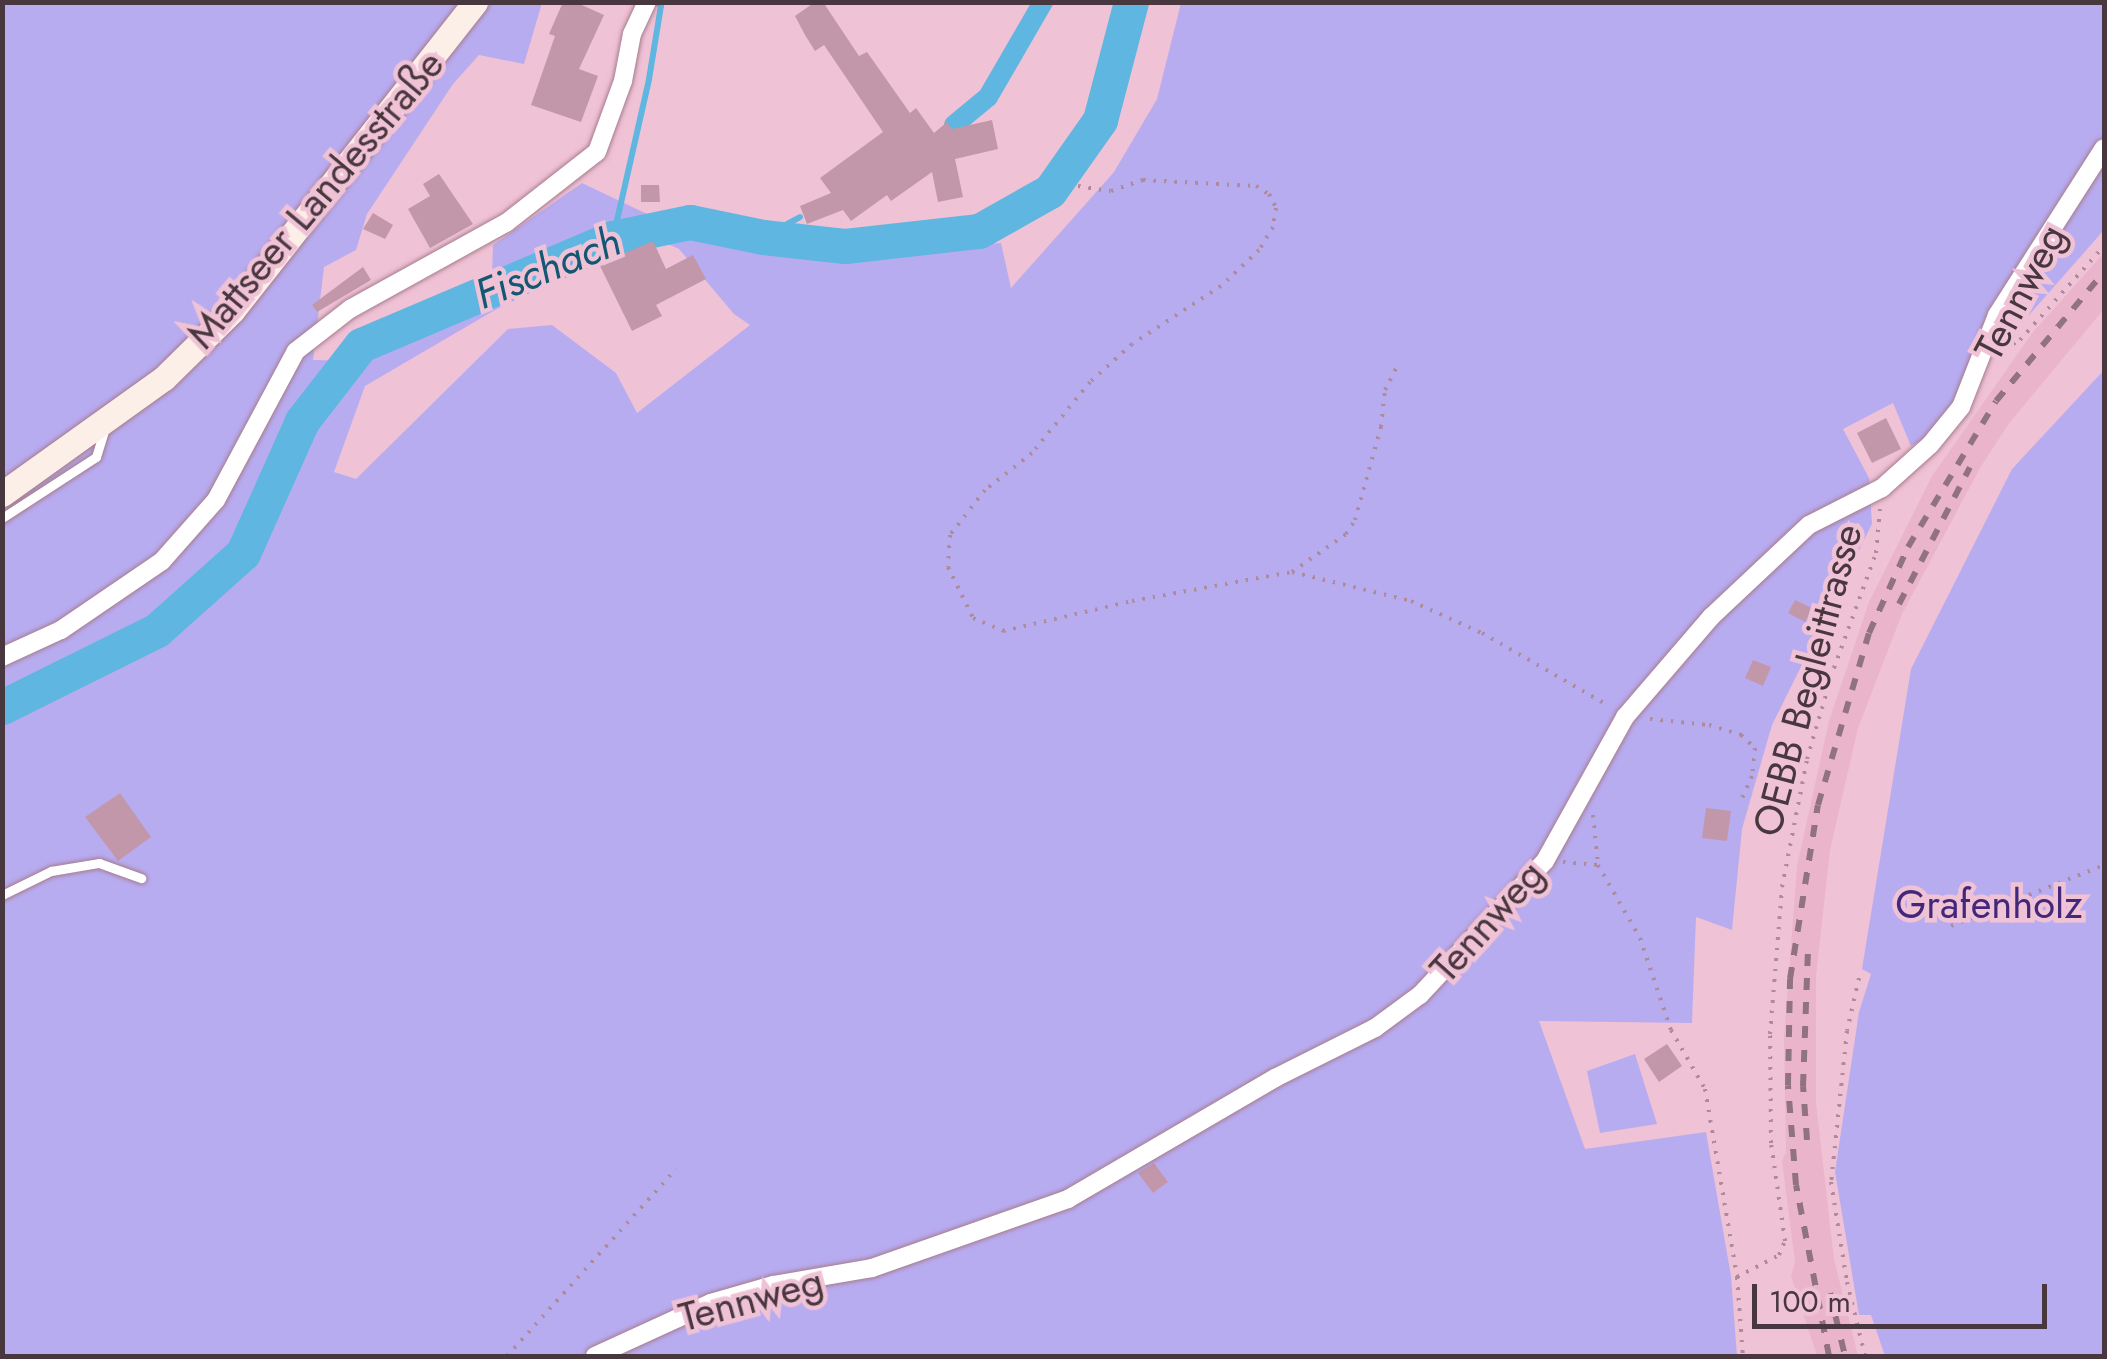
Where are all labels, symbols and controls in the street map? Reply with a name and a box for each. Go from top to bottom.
street label: Mattseer Landesstraße [177,41,453,357]
water label: Fischach [468,216,628,320]
street label: Tennweg [1964,216,2076,368]
street label: OEBB Begleittrasse [1742,519,1872,841]
street label: Tennweg [1420,850,1554,992]
park label: Grafenholz [1895,880,2083,928]
street label: Tennweg [674,1257,828,1341]
scale bar [1757,1264,2052,1326]
text: 100 m [1769,1280,1851,1323]

